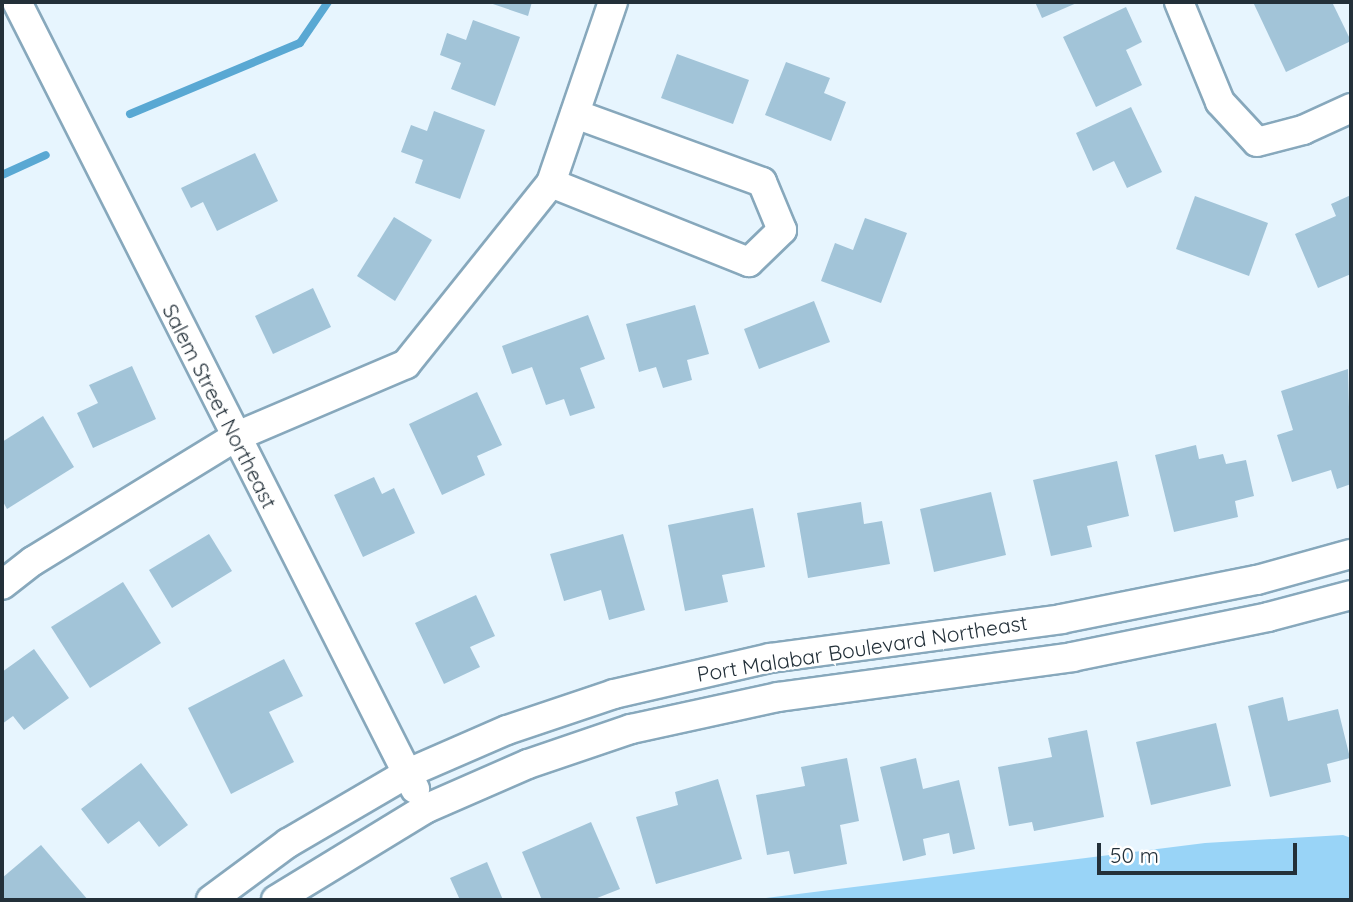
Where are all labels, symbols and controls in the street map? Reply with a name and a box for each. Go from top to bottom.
street label: Salem Street Northeast [158,300,282,512]
street label: Port Malabar Boulevard Northeast [695,609,1029,687]
scale bar [1101,828,1300,872]
text: 50 m [1110,842,1159,868]

